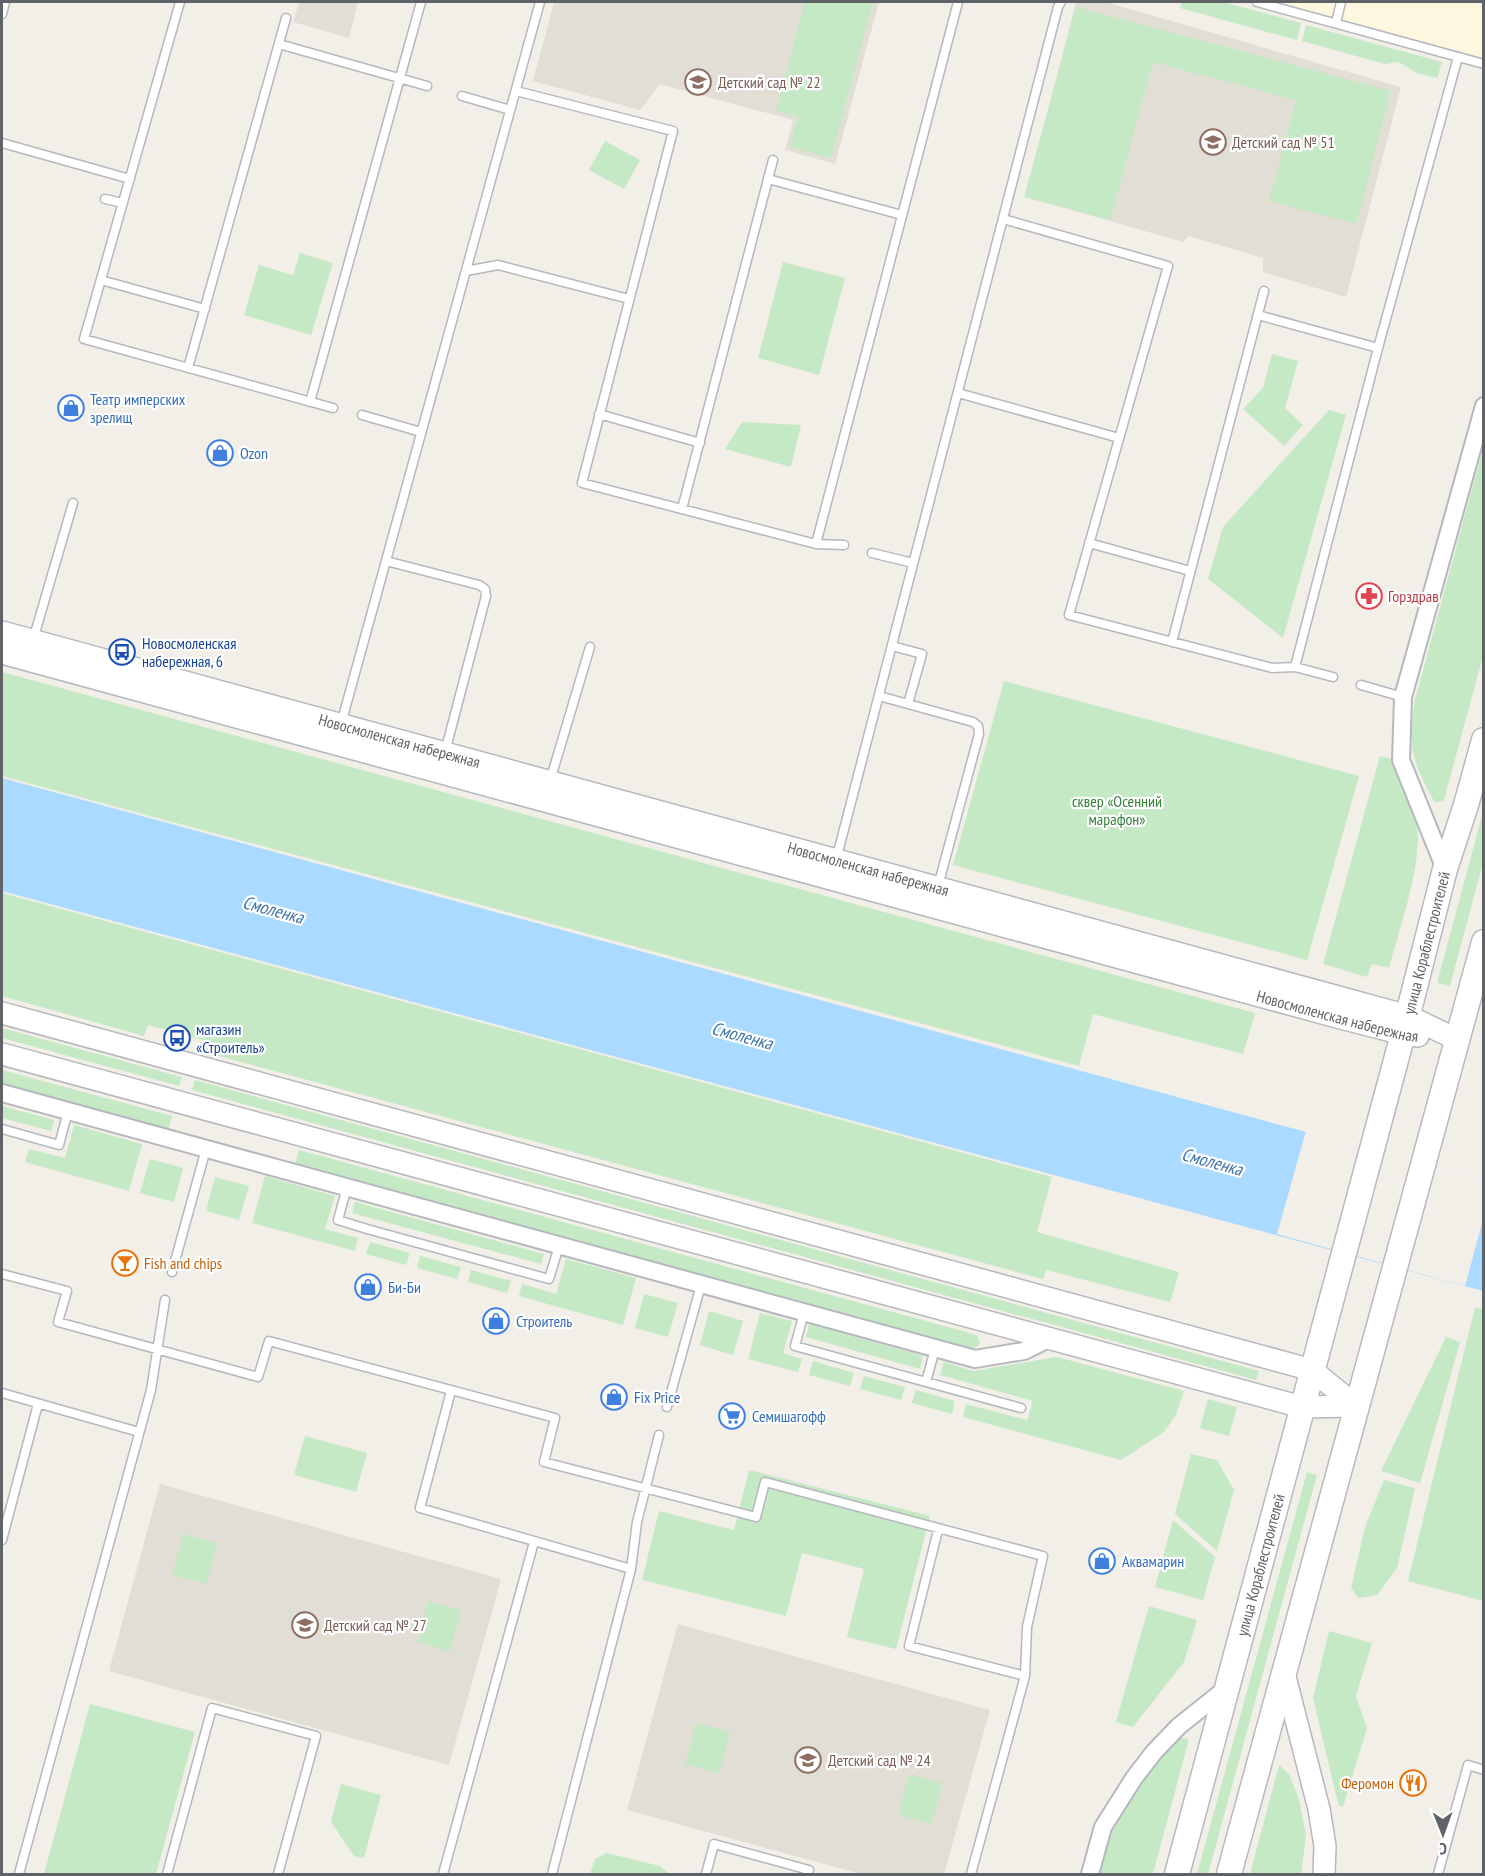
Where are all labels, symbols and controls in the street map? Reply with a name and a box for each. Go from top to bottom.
school or university icon: Детский сад № 22 [683,67,713,97]
place label: Детский сад № 22 [718,72,821,92]
school or university icon: Детский сад № 51 [1198,127,1228,157]
place label: Детский сад № 51 [1232,132,1335,152]
place label: Театр имперских зрелищ [90,389,186,427]
shop icon: Театр имперских зрелищ [56,393,86,423]
shop icon: Ozon [205,438,235,468]
place label: Ozon [240,443,268,463]
pharmacy icon: Горздрав [1354,581,1384,611]
place label: Горздрав [1388,586,1439,606]
place label: Новосмоленская набережная, 6 [142,633,236,671]
bus stop icon: Новосмоленская набережная, 6 [107,637,137,667]
street label: Новосмоленская набережная [317,709,482,772]
park label: сквер «Осенний марафон» [1072,791,1162,829]
street label: Новосмоленская набережная [785,837,951,900]
street label: улица Кораблестроителей [1398,869,1454,1016]
water label: Смоленка [240,890,307,929]
street label: Новосмоленская набережная [1254,986,1420,1046]
water label: Смоленка [709,1016,776,1055]
place label: магазин «Строитель» [196,1019,265,1057]
bus stop icon: магазин «Строитель» [162,1023,192,1053]
water label: Смоленка [1179,1142,1246,1181]
bar icon: Fish and chips [110,1248,140,1278]
place label: Fish and chips [144,1253,222,1273]
shop icon: Би-Би [353,1272,383,1302]
place label: Би-Би [388,1277,421,1297]
shop icon: Строитель [481,1306,511,1336]
place label: Строитель [516,1311,572,1331]
shop icon: Fix Price [599,1382,629,1412]
place label: Fix Price [634,1387,680,1407]
supermarket icon: Семишагофф [717,1401,747,1431]
place label: Семишагофф [752,1406,826,1426]
street label: улица Кораблестроителей [1231,1492,1289,1638]
shop icon: Аквамарин [1087,1546,1117,1576]
place label: Аквамарин [1122,1551,1184,1571]
school or university icon: Детский сад № 27 [290,1610,320,1640]
place label: Детский сад № 27 [324,1615,427,1635]
school or university icon: Детский сад № 24 [793,1745,823,1775]
place label: Детский сад № 24 [828,1750,931,1770]
restaurant icon: Феромон [1398,1768,1428,1798]
place label: Феромон [1341,1773,1394,1793]
north arrow [1413,1804,1473,1864]
text: С [1439,1839,1447,1859]

